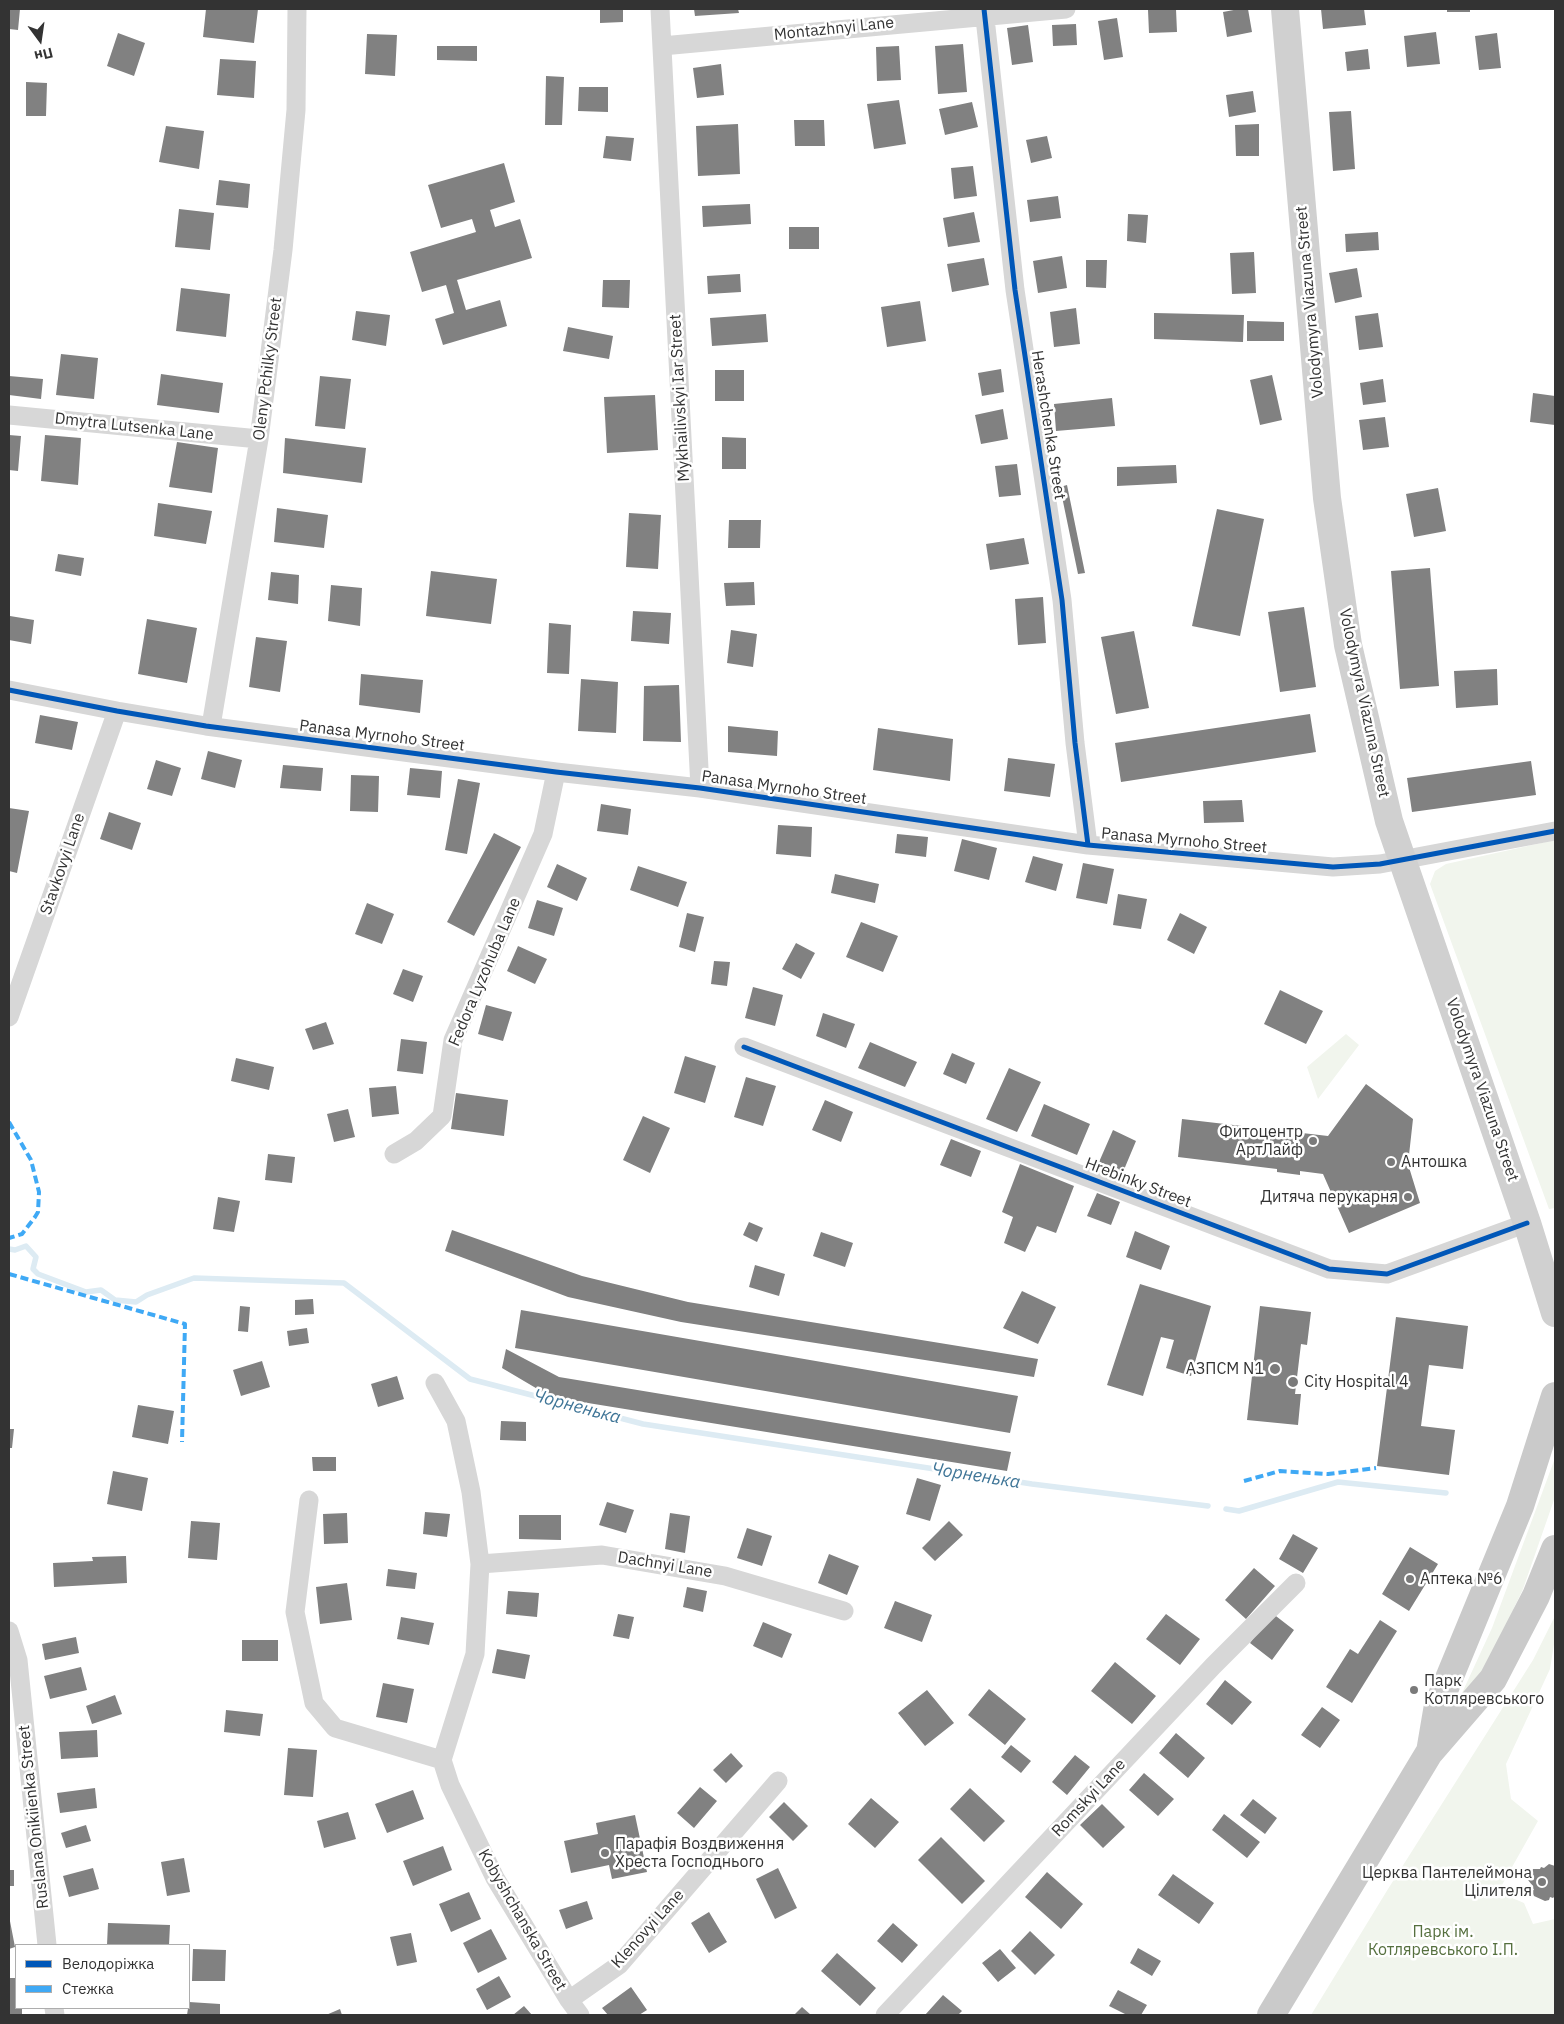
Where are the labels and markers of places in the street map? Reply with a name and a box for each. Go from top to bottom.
place label: Фитоцентр АртЛайф [1219,1122,1303,1160]
marker: Фитоцентр АртЛайф [1307,1135,1319,1147]
place label: Антошка [1401,1152,1467,1172]
marker: Антошка [1385,1156,1397,1168]
place label: Дитяча перукарня [1260,1187,1398,1207]
marker: Дитяча перукарня [1402,1191,1414,1203]
place label: АЗПСМ N1 [1186,1359,1264,1379]
marker: АЗПСМ N1 [1268,1362,1282,1376]
place label: City Hospital 4 [1304,1372,1409,1392]
marker: City Hospital 4 [1286,1375,1300,1389]
place label: Аптека №6 [1420,1569,1503,1589]
marker: Аптека №6 [1404,1573,1416,1585]
place label: Парк Котляревського [1424,1671,1544,1709]
marker: Парк Котляревського [1408,1684,1420,1696]
place label: Парафія Воздвиження Хреста Господнього [615,1834,784,1872]
marker: Парафія Воздвиження Хреста Господнього [599,1847,611,1859]
place label: Церква Пантелеймона Цілителя [1362,1863,1532,1901]
marker: Церква Пантелеймона Цілителя [1536,1876,1548,1888]

